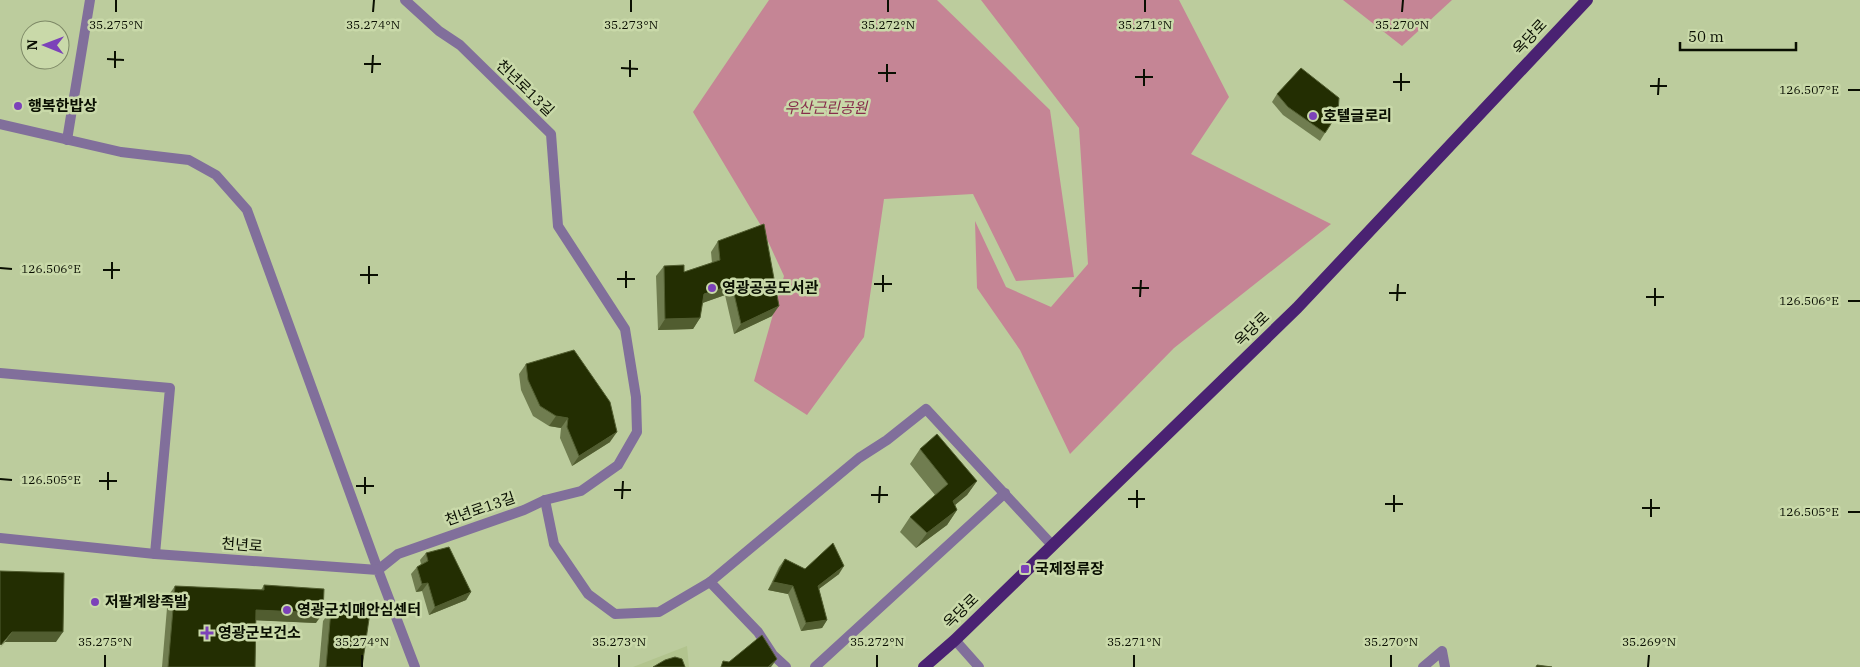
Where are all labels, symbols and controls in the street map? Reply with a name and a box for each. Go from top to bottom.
street label: 옥당로 [1509,15,1551,58]
text: 35.275°N [89,17,143,32]
text: 35.274°N [346,17,400,32]
text: 35.273°N [604,17,658,32]
text: 35.272°N [861,17,915,32]
text: 35.271°N [1118,17,1172,32]
text: 35.270°N [1375,17,1429,32]
north arrow [20,20,70,70]
scale bar [1680,20,1796,52]
text: 50 m [1688,27,1724,46]
text: N [23,39,41,50]
street label: 천년로13길 [492,55,558,120]
text: 126.507°E [1779,82,1839,97]
place label: 행복한밥상 [28,96,97,115]
park label: 우산근린공원 [785,98,869,117]
marker: 행복한밥상 [12,100,24,112]
place label: 호텔글로리 [1323,106,1392,125]
marker: 호텔글로리 [1307,110,1319,122]
text: 126.506°E [21,261,81,276]
place label: 영광공공도서관 [722,278,819,297]
marker: 영광공공도서관 [706,282,718,294]
text: 126.506°E [1779,293,1839,308]
street label: 옥당로 [1230,307,1273,350]
text: 126.505°E [21,472,81,487]
street label: 천년로13길 [442,488,518,529]
text: 126.505°E [1779,504,1839,519]
street label: 천년로 [221,534,263,555]
place label: 국제정류장 [1035,559,1104,578]
marker: 국제정류장 [1019,563,1031,575]
street label: 옥당로 [939,589,982,632]
place label: 저팔계왕족발 [105,592,188,611]
marker: 저팔계왕족발 [89,596,101,608]
place label: 영광군치매안심센터 [297,600,421,619]
marker: 영광군치매안심센터 [281,604,293,616]
place label: 영광군보건소 [218,623,301,642]
marker: 영광군보건소 [200,626,214,640]
text: 35.275°N [78,634,132,649]
text: 35.274°N [335,634,389,649]
text: 35.273°N [592,634,646,649]
text: 35.272°N [850,634,904,649]
text: 35.271°N [1107,634,1161,649]
text: 35.270°N [1364,634,1418,649]
text: 35.269°N [1622,634,1676,649]

